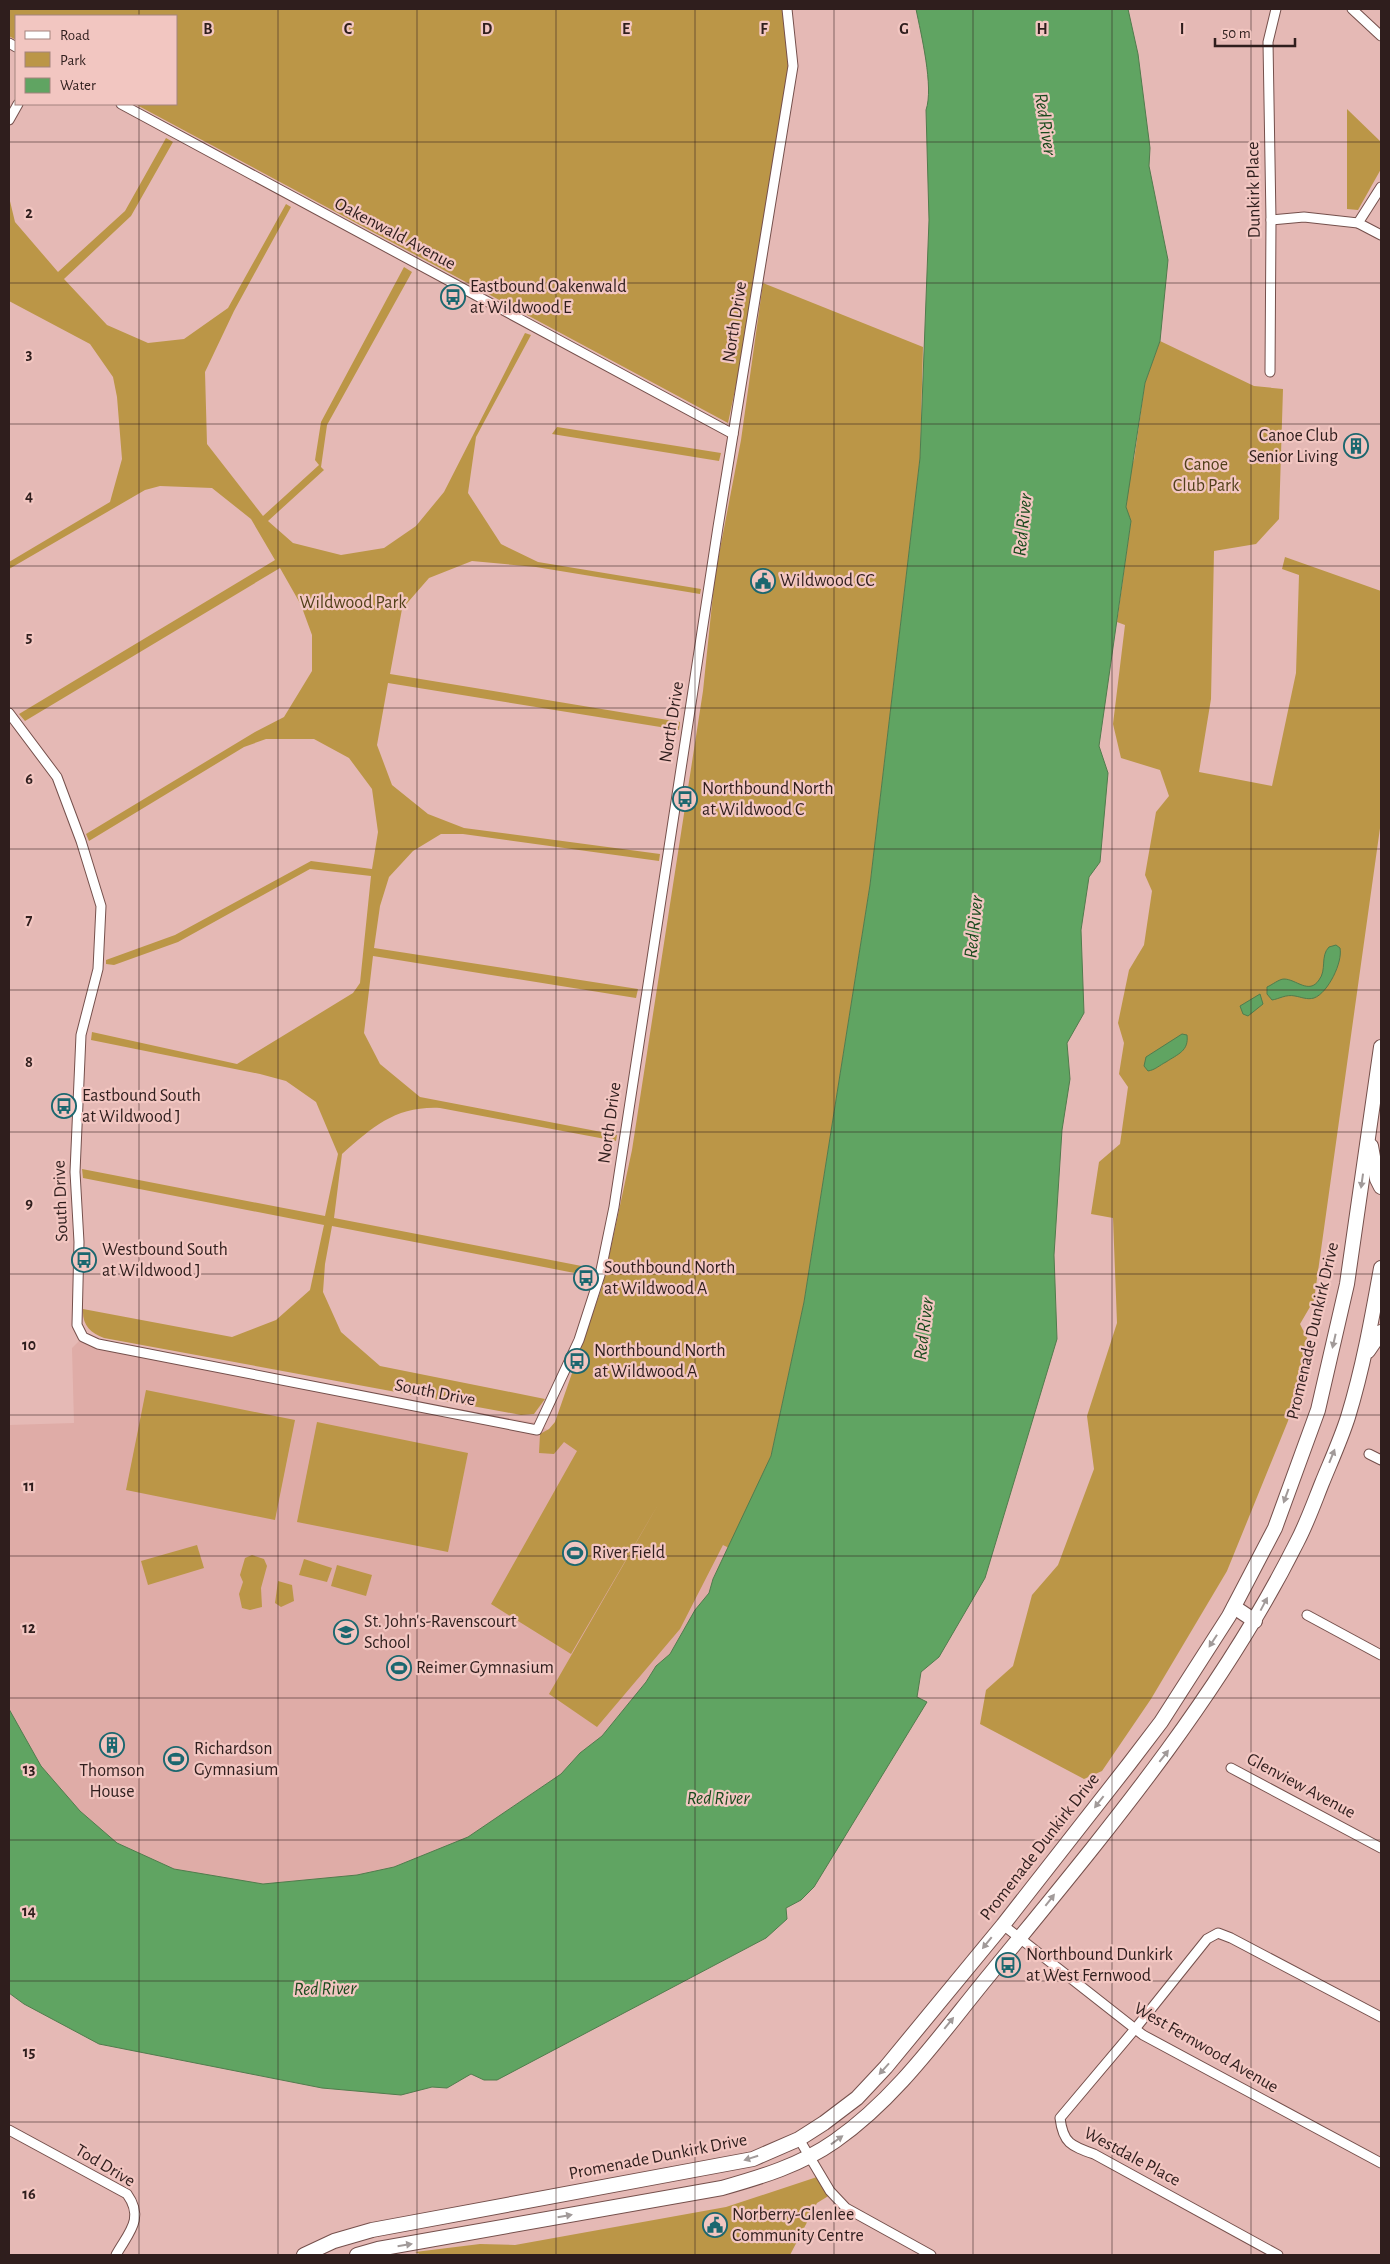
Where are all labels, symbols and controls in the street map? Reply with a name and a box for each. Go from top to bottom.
legend [15,15,178,105]
scale bar [1215,15,1295,47]
text: B [203,21,213,37]
text: C [344,21,353,37]
text: D [482,21,493,37]
text: E [622,21,630,37]
text: F [760,21,768,37]
text: G [899,21,909,37]
text: H [1036,21,1048,37]
text: I [1180,21,1184,37]
text: 50 m [1222,26,1251,41]
text: Road [60,28,90,43]
text: Park [60,53,86,68]
text: Water [60,78,96,93]
water label: Red River [1031,92,1059,157]
street label: Dunkirk Place [1244,141,1264,239]
street label: Oakenwald Avenue [331,195,459,273]
text: 2 [25,205,33,221]
place label: Eastbound Oakenwald at Wildwood E [470,278,627,317]
street label: North Drive [720,280,750,364]
bus stop icon: Eastbound Oakenwald at Wildwood E [440,284,466,310]
text: 3 [26,346,33,362]
place label: Canoe Club Senior Living [1249,427,1338,466]
building icon: Canoe Club Senior Living [1343,433,1369,459]
park label: Canoe Club Park [1173,456,1240,495]
text: 4 [25,488,33,504]
water label: Red River [1010,492,1036,557]
public building icon: Wildwood CC [750,568,776,594]
place label: Wildwood CC [780,572,875,590]
park label: Wildwood Park [299,594,407,612]
text: 5 [26,629,33,645]
street label: North Drive [657,680,687,764]
text: 6 [25,771,33,787]
place label: Northbound North at Wildwood C [702,780,834,819]
bus stop icon: Northbound North at Wildwood C [672,786,698,812]
water label: Red River [961,894,987,959]
text: 7 [26,912,33,928]
text: 8 [25,1054,33,1070]
street label: North Drive [595,1081,625,1165]
place label: Eastbound South at Wildwood J [82,1087,201,1126]
bus stop icon: Eastbound South at Wildwood J [51,1093,77,1119]
street label: South Drive [51,1160,71,1242]
one-way arrow [1357,1173,1365,1189]
text: 9 [25,1195,33,1211]
place label: Westbound South at Wildwood J [102,1241,228,1280]
street label: Promenade Dunkirk Drive [1284,1241,1342,1421]
bus stop icon: Westbound South at Wildwood J [71,1247,97,1273]
place label: Southbound North at Wildwood A [604,1259,735,1298]
bus stop icon: Southbound North at Wildwood A [573,1265,599,1291]
water label: Red River [911,1296,937,1361]
one-way arrow [1330,1334,1338,1349]
text: 10 [22,1337,36,1353]
place label: Northbound North at Wildwood A [594,1342,726,1381]
bus stop icon: Northbound North at Wildwood A [564,1348,590,1374]
street label: South Drive [393,1376,477,1410]
one-way arrow [1329,1449,1337,1463]
text: 11 [23,1478,35,1494]
one-way arrow [1282,1489,1290,1504]
sports icon: River Field [562,1540,588,1566]
place label: River Field [592,1544,665,1562]
one-way arrow [1260,1597,1269,1610]
place label: St. John's-Ravenscourt School [364,1613,517,1652]
school or university icon: St. John's-Ravenscourt School [333,1619,359,1645]
text: 12 [22,1620,36,1636]
one-way arrow [1209,1634,1218,1648]
sports icon: Reimer Gymnasium [386,1655,412,1681]
place label: Reimer Gymnasium [416,1659,554,1677]
building icon: Thomson House [99,1732,125,1758]
place label: Richardson Gymnasium [194,1740,278,1779]
sports icon: Richardson Gymnasium [163,1746,189,1772]
one-way arrow [1158,1750,1169,1763]
street label: Glenview Avenue [1244,1750,1358,1822]
text: 13 [23,1761,35,1777]
place label: Thomson House [79,1762,145,1801]
street label: Promenade Dunkirk Drive [977,1770,1103,1924]
water label: Red River [687,1789,750,1808]
one-way arrow [1094,1795,1105,1808]
one-way arrow [1044,1894,1055,1907]
text: 14 [22,1903,36,1919]
one-way arrow [982,1937,993,1950]
place label: Northbound Dunkirk at West Fernwood [1026,1946,1173,1985]
bus stop icon: Northbound Dunkirk at West Fernwood [995,1952,1021,1978]
water label: Red River [293,1979,357,1999]
street label: West Fernwood Avenue [1131,1999,1281,2097]
one-way arrow [944,2017,955,2030]
text: 15 [23,2044,35,2060]
one-way arrow [878,2062,890,2074]
street label: Westdale Place [1081,2124,1183,2190]
street label: Promenade Dunkirk Drive [567,2131,749,2183]
one-way arrow [830,2134,843,2145]
street label: Tod Drive [72,2141,138,2191]
one-way arrow [744,2155,759,2163]
text: 16 [22,2186,36,2202]
place label: Norberry-Glenlee Community Centre [732,2206,864,2245]
one-way arrow [557,2212,573,2220]
public building icon: Norberry-Glenlee Community Centre [702,2212,728,2238]
one-way arrow [397,2240,413,2248]

